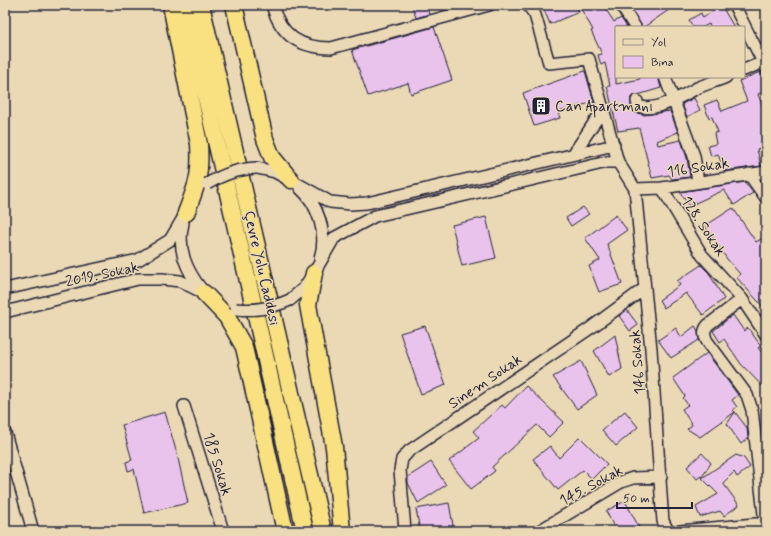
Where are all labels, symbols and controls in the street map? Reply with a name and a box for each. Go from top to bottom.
legend [615,26,745,78]
text: Yol [651,35,666,51]
text: Bina [651,55,674,71]
building icon: Can Apartmanı [530,95,552,117]
place label: Can Apartmanı [555,97,653,118]
street label: 116 Sokak [666,153,730,183]
street label: 128. Sokak [676,193,730,260]
street label: Çevre Yolu Caddesi [238,209,284,327]
street label: 2019. Sokak [64,257,141,292]
street label: 146 Sokak [625,329,651,395]
street label: Sinem Sokak [445,350,526,414]
street label: 185 Sokak [198,430,236,498]
street label: 145. Sokak [556,461,627,511]
scale bar [617,484,692,510]
text: 50 m [623,491,650,507]

